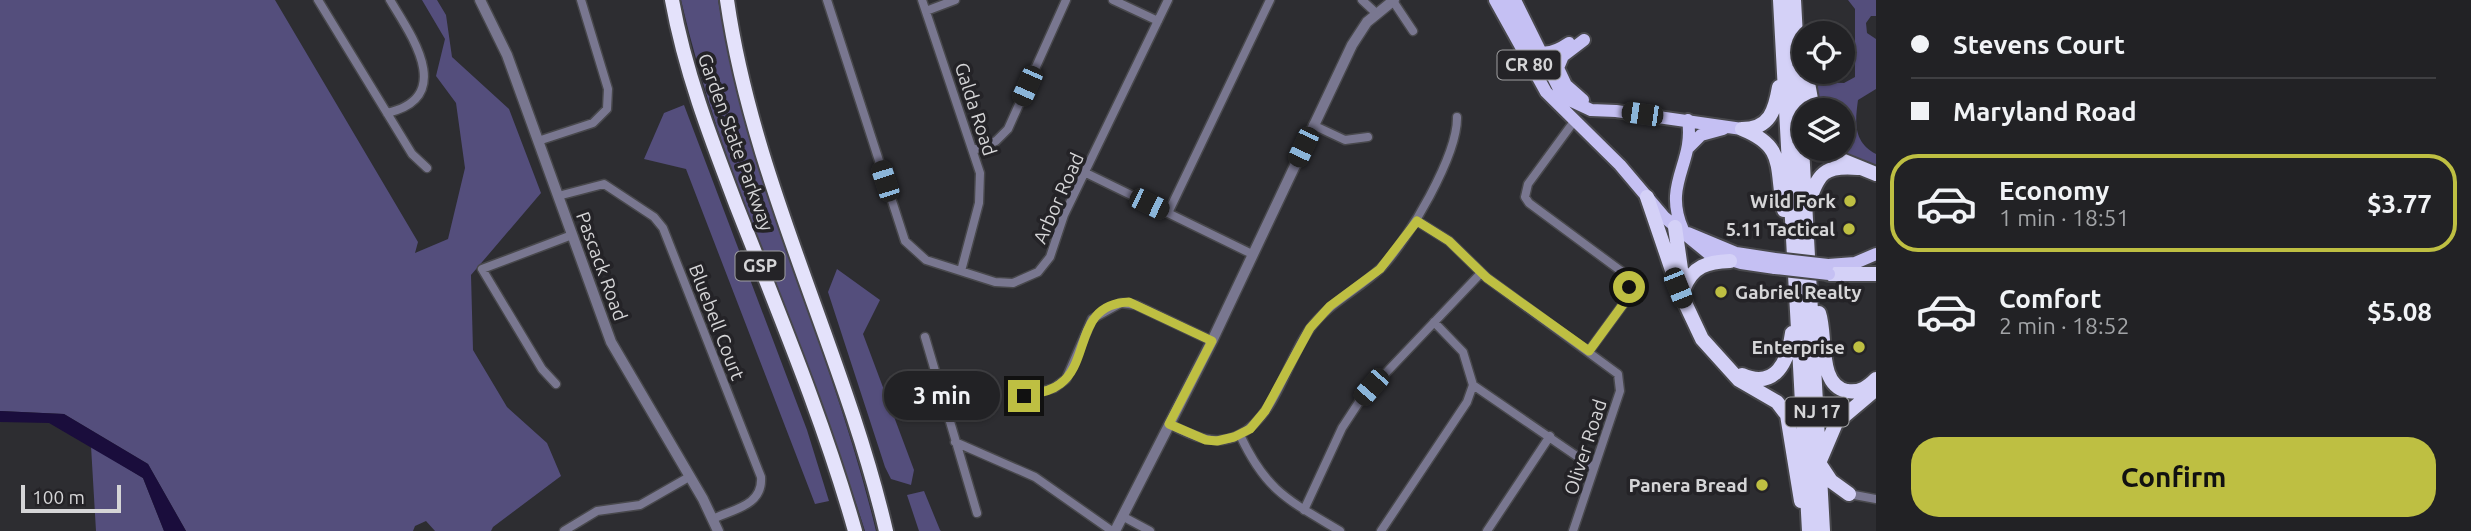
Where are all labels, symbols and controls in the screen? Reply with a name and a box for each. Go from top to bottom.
map controls [1792,21,1855,161]
button: locate [1792,21,1855,84]
text: Stevens Court [1953,30,2125,59]
street label: Garden State Parkway [694,50,778,234]
road number: CR 80 [1498,51,1560,80]
street label: Galda Road [951,60,1001,158]
car [1009,63,1046,109]
text: Maryland Road [1953,97,2137,126]
button: layers [1792,98,1855,161]
car [1620,101,1665,127]
car [1285,124,1322,170]
street label: Arbor Road [1028,149,1088,247]
car [869,158,902,204]
icon: car [1915,172,1978,235]
text: Economy [1999,176,2109,205]
car [1126,185,1173,223]
text: $3.77 [2367,189,2432,218]
place label: Wild Fork [1750,190,1836,212]
marker: Wild Fork [1842,193,1858,209]
text: 1 min · 18:51 [1999,205,2130,230]
street label: Pascack Road [572,209,632,323]
place label: 5.11 Tactical [1725,218,1835,240]
marker: 5.11 Tactical [1841,221,1857,237]
road number: GSP [736,252,784,280]
street label: Bluebell Court [685,261,749,384]
car [1661,265,1696,311]
route start [1613,271,1645,303]
icon: car [1915,280,1978,343]
place label: Gabriel Realty [1735,281,1862,303]
marker: Gabriel Realty [1713,284,1729,300]
text: Comfort [1999,284,2102,313]
text: $5.08 [2367,297,2432,326]
text: 2 min · 18:52 [1999,313,2130,338]
place label: Enterprise [1752,336,1845,358]
marker: Enterprise [1851,339,1867,355]
car [1350,364,1393,410]
callout: 3 min [884,372,1000,420]
route end [1008,380,1040,412]
text: 3 min [913,383,971,408]
street label: Oliver Road [1559,396,1611,498]
road number: NJ 17 [1786,398,1848,426]
button: Confirm [1911,437,2436,517]
place label: Panera Bread [1629,474,1748,496]
marker: Panera Bread [1754,477,1770,493]
scale bar [21,482,121,514]
text: 100 m [32,486,85,508]

